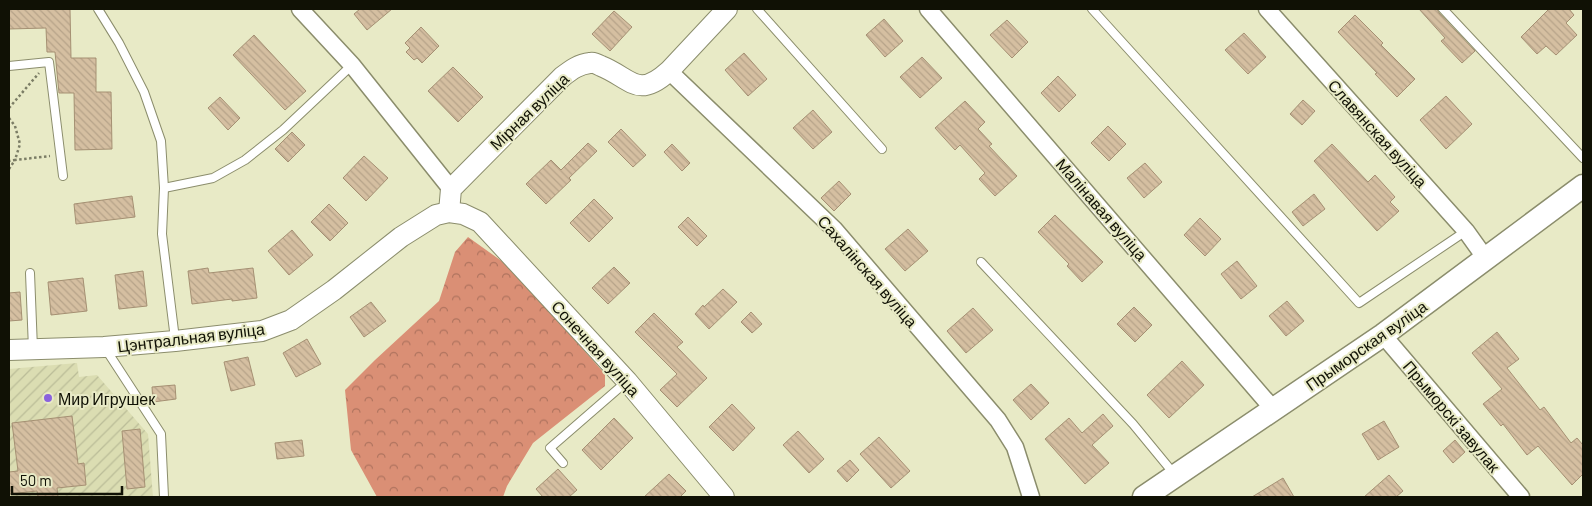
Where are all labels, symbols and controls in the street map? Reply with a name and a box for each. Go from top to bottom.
street label: Мірная вуліца [486,69,572,153]
street label: Славянская вуліца [1325,75,1431,191]
street label: Малінавая вуліца [1053,154,1152,264]
street label: Сахалінская вуліца [814,211,922,331]
street label: Сонечная вуліца [548,296,644,400]
street label: Прыморская вуліца [1302,296,1430,394]
street label: Цэнтральная вуліца [116,319,266,355]
street label: Прыморскі завулак [1400,356,1505,476]
place label: Мир Игрушек [58,389,156,408]
marker: Мир Игрушек [42,392,54,404]
scale bar [12,464,122,496]
text: 50 m [20,471,52,489]

